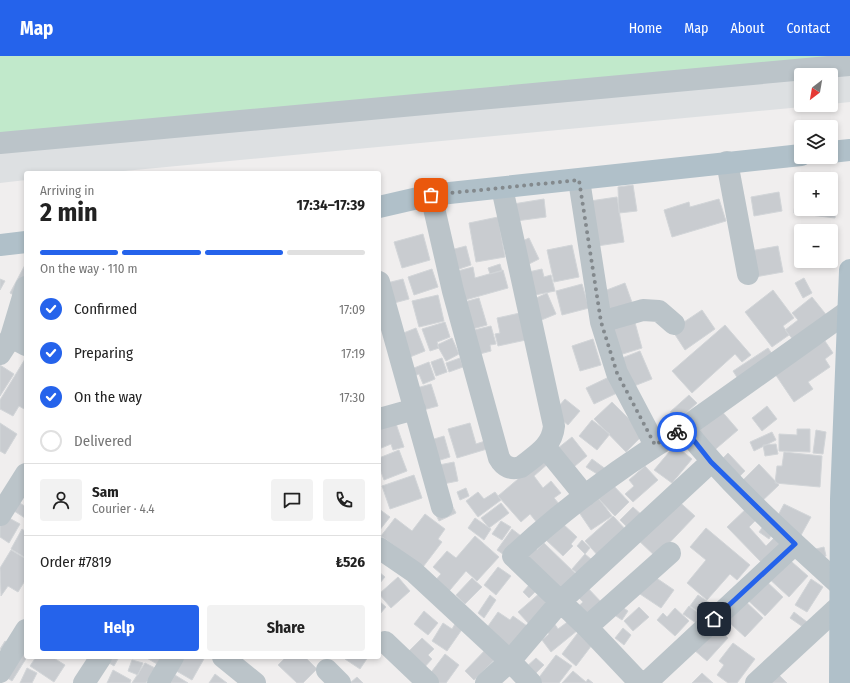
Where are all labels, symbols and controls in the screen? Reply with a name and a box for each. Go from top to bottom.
text: Map [20,17,53,40]
text: Home [629,20,662,37]
text: Map [684,20,708,37]
text: About [730,20,765,37]
text: Contact [787,20,830,37]
north arrow [794,68,838,112]
map controls [794,68,838,268]
button: layers [794,120,838,164]
button: + [794,172,838,216]
pin [414,178,448,212]
text: Arriving in [40,183,94,198]
icon: bag [420,184,442,206]
text: 17:34–17:39 [297,196,365,214]
text: 2 min [40,197,98,228]
button: − [794,224,838,268]
text: On the way · 110 m [40,261,138,276]
icon: check [40,298,62,320]
text: Confirmed [74,300,137,318]
text: 17:09 [339,302,365,317]
icon: check [40,342,62,364]
text: Preparing [74,344,133,362]
text: 17:19 [341,346,365,361]
icon: check [40,386,62,408]
text: On the way [74,388,142,406]
text: 17:30 [339,390,365,405]
courier [657,412,697,452]
icon: bike [666,421,688,443]
text: Delivered [74,432,132,450]
button: person [40,479,82,521]
button: chat [271,479,313,521]
button: phone [323,479,365,521]
text: Sam [92,483,119,501]
text: Courier · 4.4 [92,501,155,516]
text: Order #7819 [40,553,112,571]
text: ₺526 [335,553,365,571]
pin [697,602,731,636]
button: Help [40,605,199,651]
button: Share [207,605,365,651]
icon: home [703,608,725,630]

